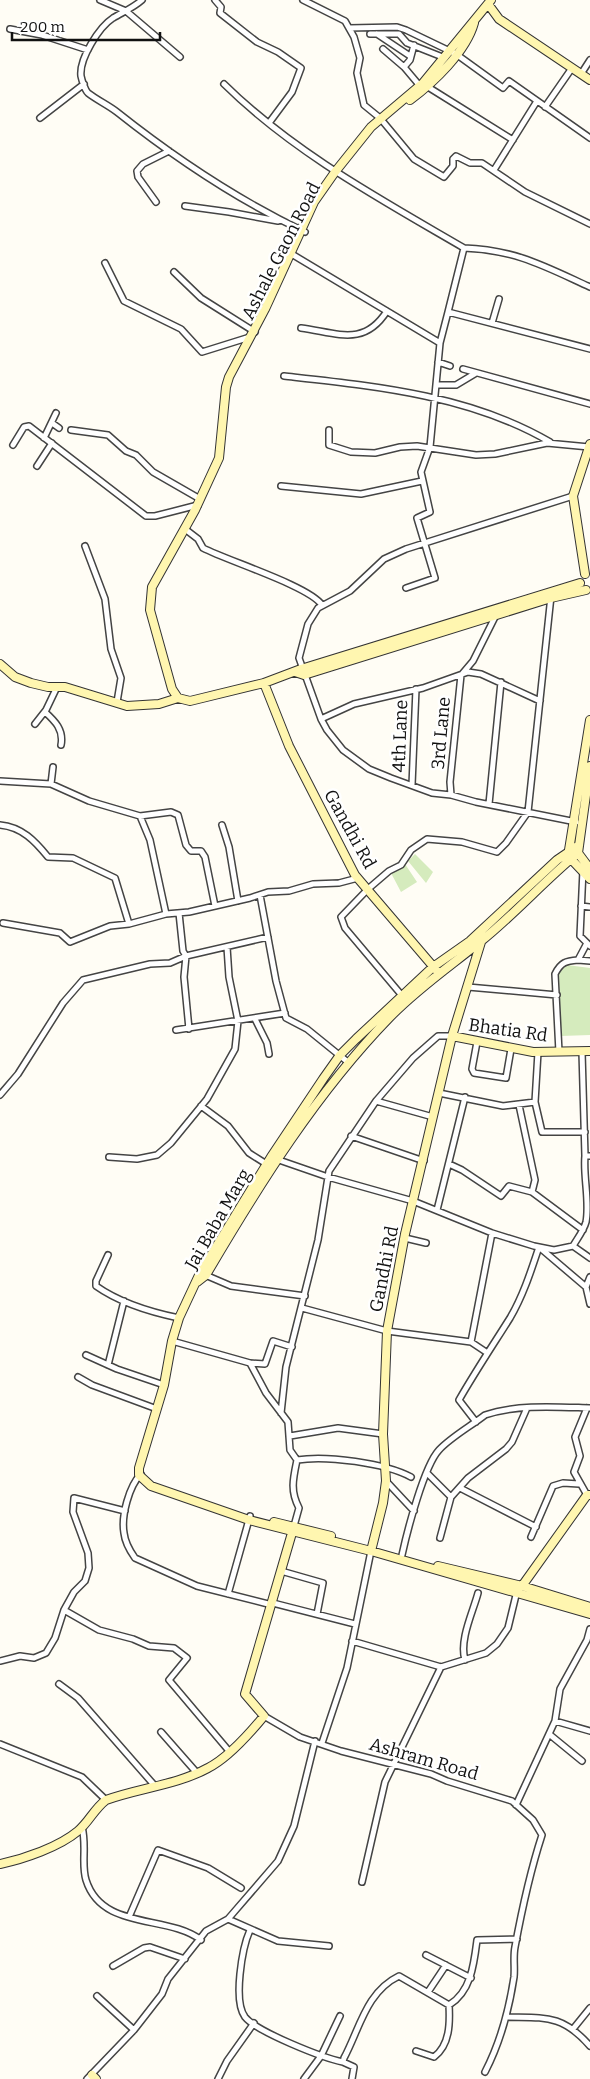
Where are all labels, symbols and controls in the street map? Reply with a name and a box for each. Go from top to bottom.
scale bar [12,10,160,42]
text: 200 m [20,18,65,36]
street label: Ashale Gaon Road [237,178,325,323]
street label: 3rd Lane [427,696,455,770]
street label: 4th Lane [388,699,412,773]
street label: Gandhi Rd [319,786,381,873]
street label: Bhatia Rd [467,1014,549,1046]
street label: Jai Baba Marg [180,1165,256,1274]
street label: Gandhi Rd [365,1224,403,1314]
street label: Ashram Road [367,1733,481,1785]

